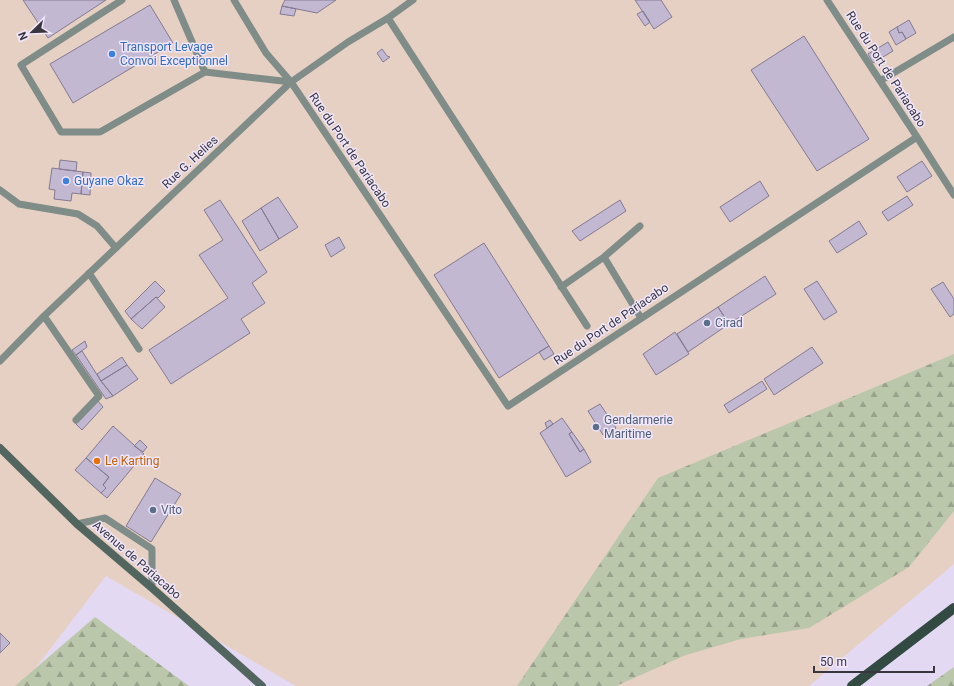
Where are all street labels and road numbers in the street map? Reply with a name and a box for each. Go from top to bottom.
street label: Rue du Port de Pariacabo [843,8,929,130]
street label: Rue du Port de Pariacabo [306,90,394,210]
street label: Rue G. Helies [159,133,221,191]
street label: Rue du Port de Pariacabo [551,280,671,368]
street label: Avenue de Pariacabo [90,518,184,602]

